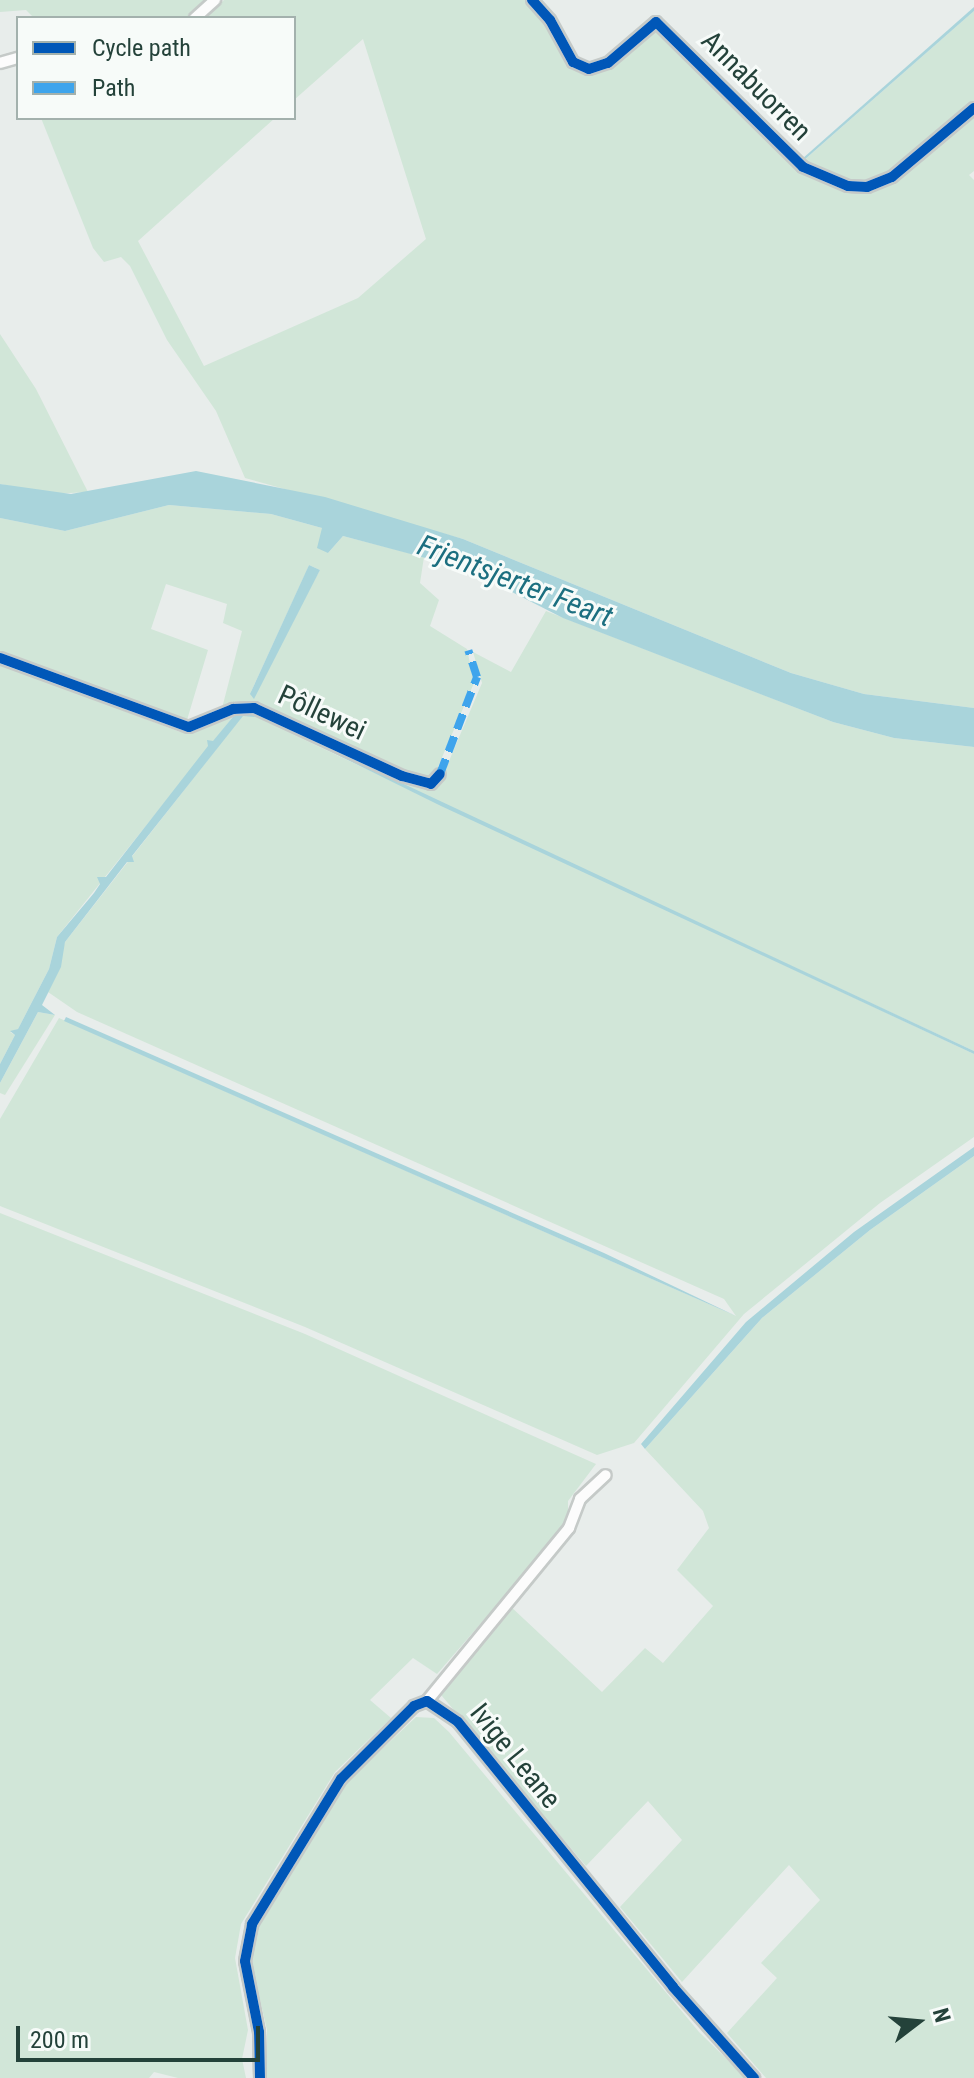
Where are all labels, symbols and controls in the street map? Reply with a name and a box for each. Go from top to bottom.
legend [16,16,296,120]
street label: Annabuorren [694,24,818,148]
text: Cycle path [92,34,191,62]
text: Path [92,74,135,102]
water label: Frjentsjerter Feart [412,527,618,635]
street label: Pôllewei [273,678,371,748]
street label: Ivige Leane [463,1697,567,1815]
north arrow [878,1982,958,2062]
text: N [928,2005,955,2025]
scale bar [20,2010,264,2060]
text: 200 m [30,2026,89,2054]

